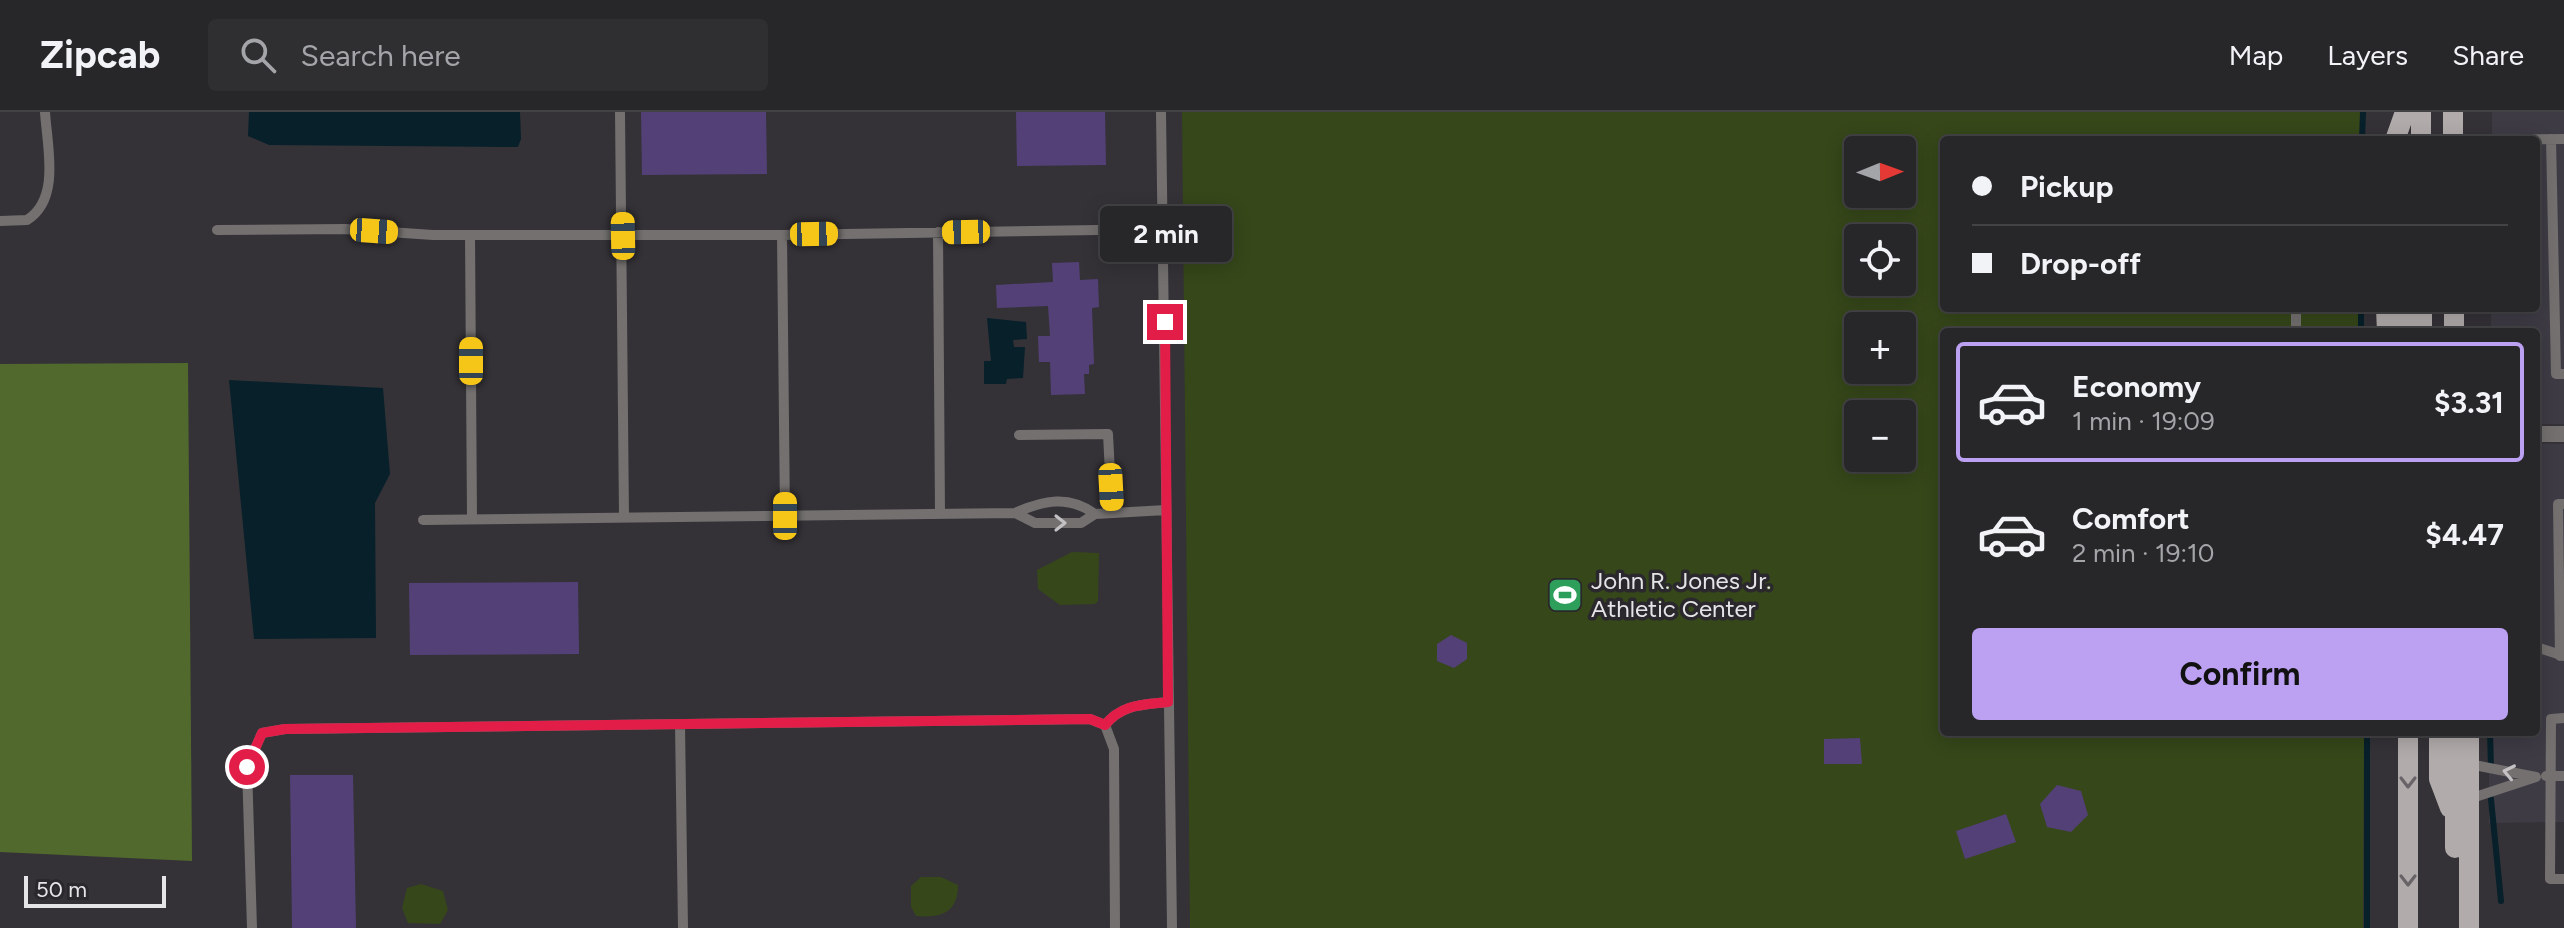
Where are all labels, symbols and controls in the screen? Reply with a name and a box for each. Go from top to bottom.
search box [208,19,768,91]
text: Zipcab [40,32,160,78]
icon: search [236,33,280,77]
text: Search here [300,37,461,74]
text: Map [2229,38,2283,72]
text: Layers [2327,38,2408,72]
text: Share [2452,38,2524,72]
north arrow [1844,136,1916,208]
map controls [1844,136,1916,472]
text: Pickup [2020,168,2114,205]
callout: 2 min [1099,206,1231,262]
car [611,212,635,260]
car [349,217,399,245]
text: 2 min [1133,218,1199,250]
car [942,220,990,244]
car [790,222,838,246]
button: locate [1844,224,1916,296]
text: Drop-off [2020,245,2141,282]
route end [1147,304,1183,340]
button: + [1844,312,1916,384]
car [459,337,483,385]
icon: car [1976,366,2048,438]
text: Economy [2072,368,2201,405]
text: $3.31 [2434,384,2504,421]
button: − [1844,400,1916,472]
text: 1 min · 19:09 [2072,405,2215,437]
car [1098,462,1124,512]
car [773,492,797,540]
icon: car [1976,498,2048,570]
text: Comfort [2072,500,2190,537]
one-way arrow [1054,514,1067,532]
text: $4.47 [2425,516,2504,553]
text: 2 min · 19:10 [2072,537,2215,569]
place label: John R. Jones Jr. Athletic Center [1591,566,1771,623]
sports icon: John R. Jones Jr. Athletic Center [1546,576,1584,614]
button: Confirm [1972,628,2508,720]
route start [229,749,265,785]
one-way arrow [2503,764,2517,781]
one-way arrow [2399,776,2417,789]
scale bar [24,872,166,908]
one-way arrow [2399,874,2417,887]
text: 50 m [36,876,87,903]

